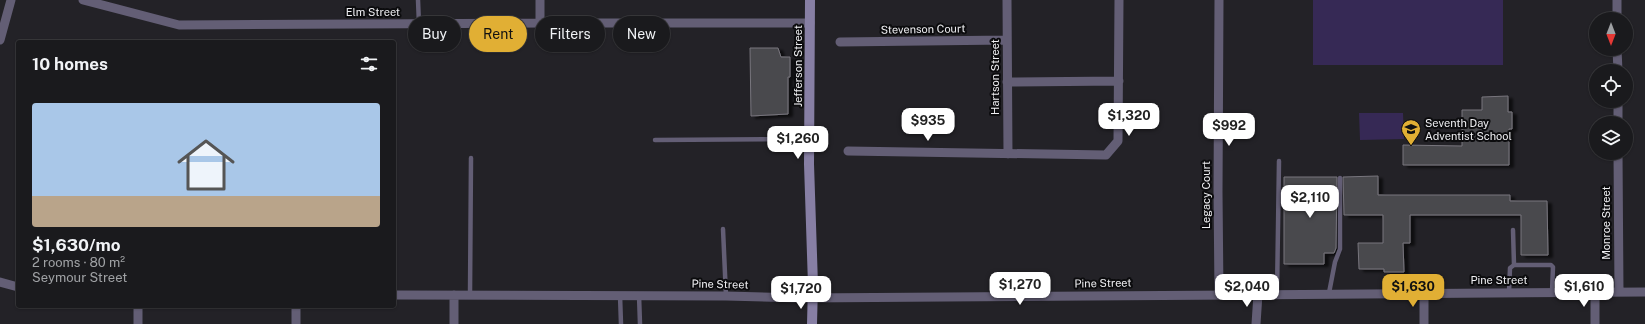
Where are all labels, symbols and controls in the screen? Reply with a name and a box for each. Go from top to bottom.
street label: Elm Street [346,6,400,18]
north arrow [1589,12,1633,56]
map controls [1589,12,1633,160]
chip: Buy [408,16,461,52]
chip: Rent [469,16,527,52]
chip: Filters [535,16,605,52]
chip: New [613,16,670,52]
street label: Stevenson Court [880,22,966,36]
street label: Jefferson Street [792,25,804,107]
street label: Hartson Street [989,39,1001,115]
icon: filters [358,53,380,75]
text: 10 homes [32,54,108,74]
button: locate [1589,64,1633,108]
pin: $1,320 [1096,103,1162,137]
pin: $935 [904,108,952,142]
text: $1,320 [1107,108,1151,123]
text: $935 [911,113,945,128]
pin: $992 [1205,113,1253,147]
button: layers [1589,116,1633,160]
place label: Seventh Day Adventist School [1425,117,1512,142]
text: $992 [1212,118,1246,133]
school or university icon: Seventh Day Adventist School [1400,118,1422,146]
pin: $1,260 [765,126,831,160]
icon: home [170,129,242,201]
text: $1,260 [776,131,820,146]
street label: Legacy Court [1200,161,1212,229]
pin: $2,110 [1277,185,1343,219]
street label: Monroe Street [1600,186,1612,260]
text: $2,110 [1290,190,1330,205]
text: $1,630/mo [32,235,120,255]
text: 2 rooms · 80 m² [32,255,125,270]
text: Seymour Street [32,270,127,285]
pin: $1,270 [987,272,1053,306]
pin: $2,040 [1214,274,1280,308]
pin: $1,630 [1380,274,1446,308]
street label: Pine Street [1470,274,1528,286]
pin: $1,610 [1551,274,1617,308]
pin: $1,720 [768,276,834,310]
text: $1,270 [999,277,1041,292]
street label: Pine Street [1074,277,1132,289]
street label: Pine Street [691,278,749,290]
text: $2,040 [1224,279,1270,294]
text: $1,630 [1391,279,1435,294]
text: $1,610 [1564,279,1604,294]
text: $1,720 [780,281,822,296]

